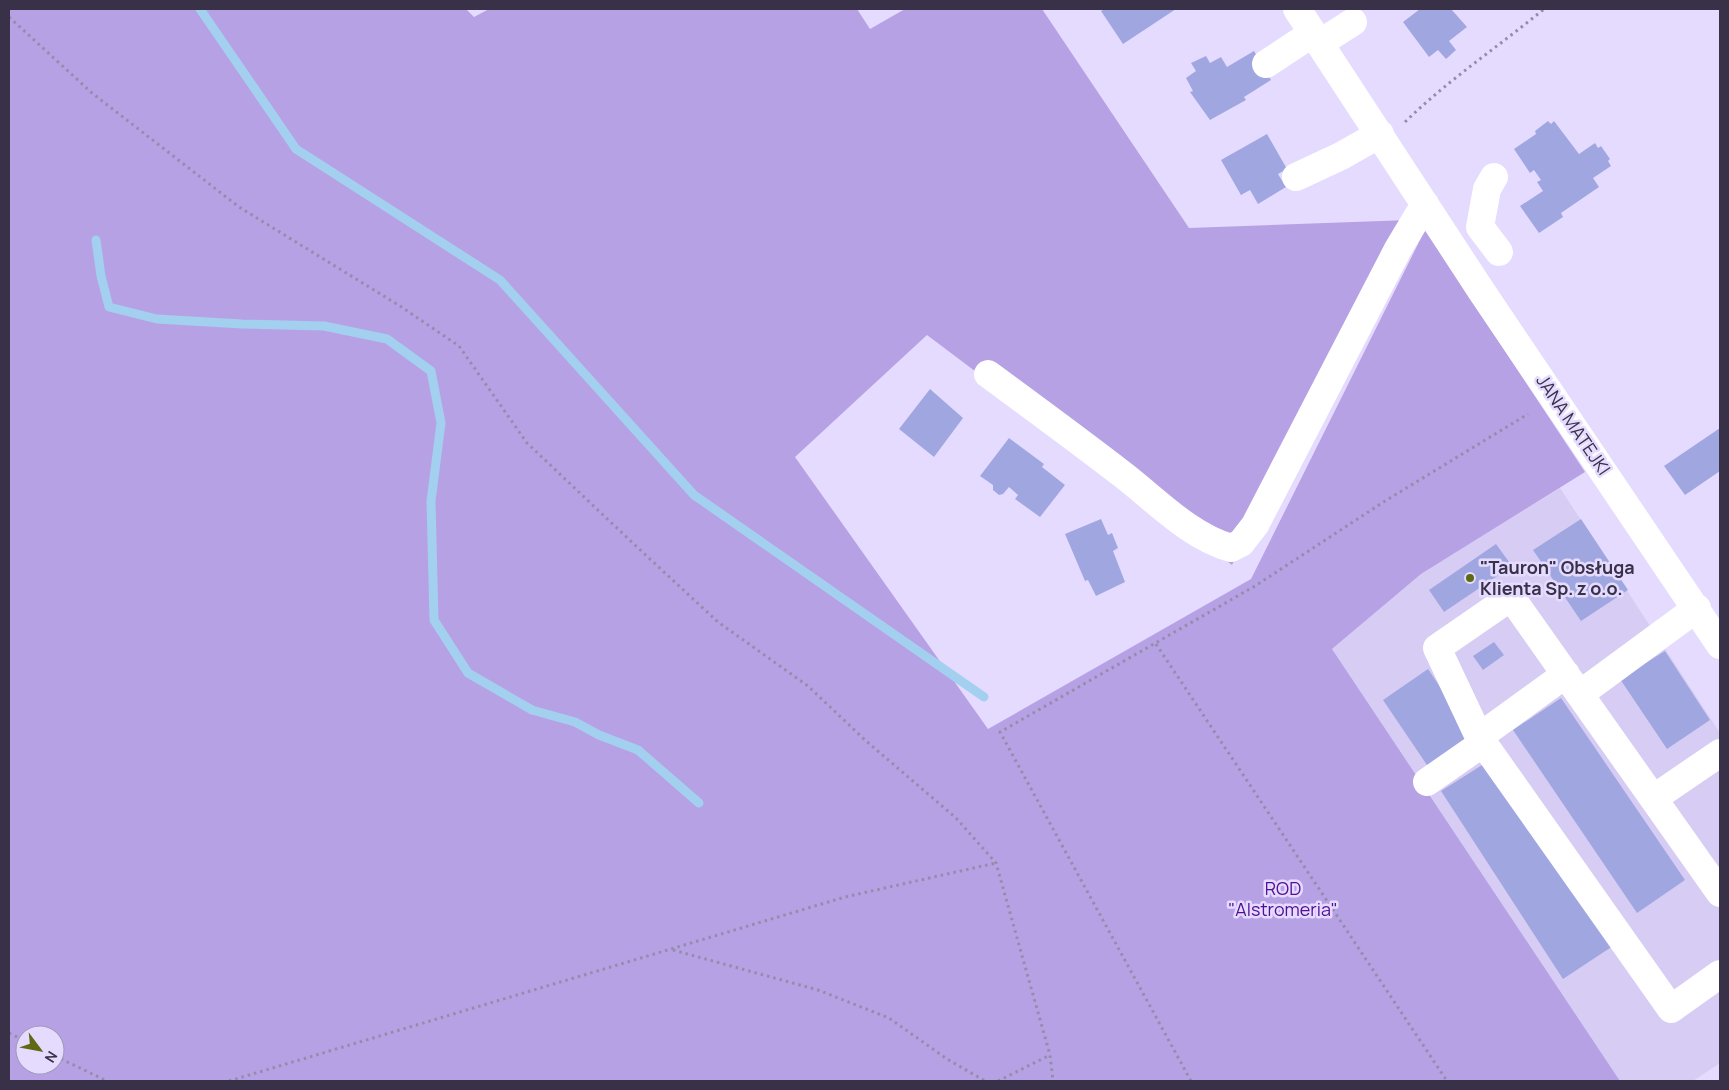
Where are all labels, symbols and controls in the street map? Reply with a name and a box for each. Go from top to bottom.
street label: JANA MATEJKI [1531,369,1616,479]
place label: "Tauron" Obsługa Klienta Sp. z o.o. [1480,555,1635,600]
marker: "Tauron" Obsługa Klienta Sp. z o.o. [1464,572,1476,584]
park label: ROD "Alstromeria" [1228,876,1338,921]
north arrow [15,1025,65,1075]
text: N [41,1048,62,1066]

